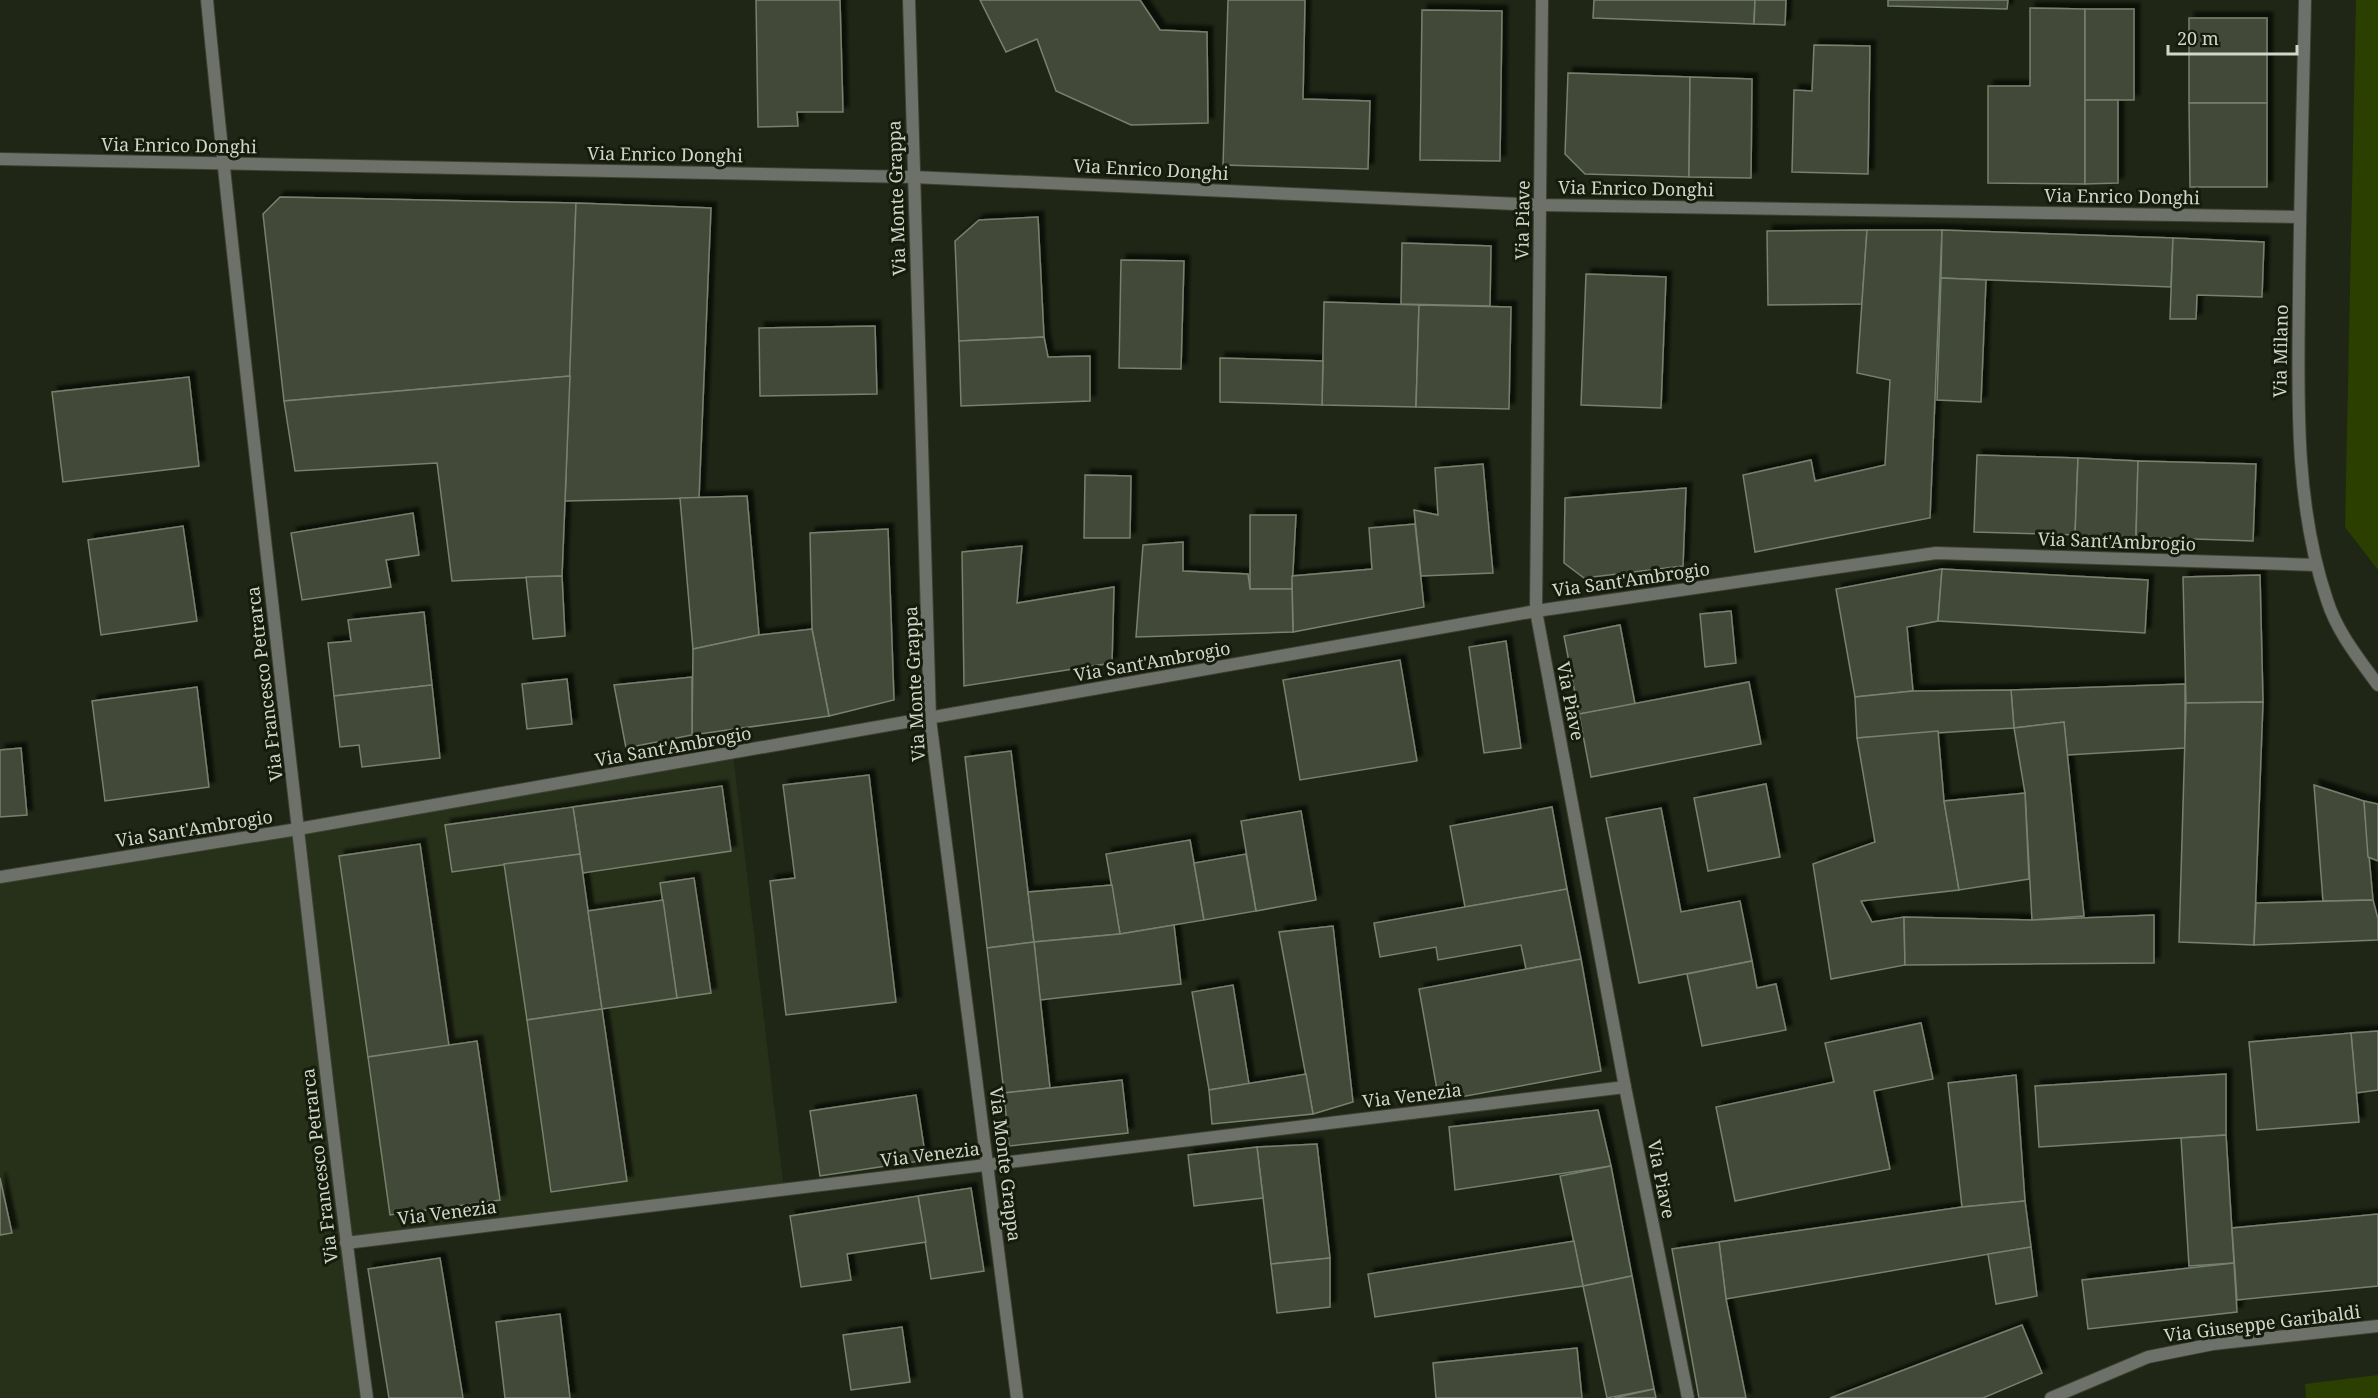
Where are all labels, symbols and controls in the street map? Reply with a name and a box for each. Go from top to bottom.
scale bar [2168,18,2297,56]
text: 20 m [2177,26,2219,50]
street label: Via Monte Grappa [881,120,911,276]
street label: Via Enrico Donghi [101,132,257,158]
street label: Via Enrico Donghi [587,141,743,167]
street label: Via Enrico Donghi [1073,153,1230,185]
street label: Via Enrico Donghi [1558,175,1714,201]
street label: Via Piave [1509,180,1535,260]
street label: Via Enrico Donghi [2044,183,2200,209]
street label: Via Milano [2267,304,2293,398]
street label: Via Sant'Ambrogio [2037,526,2197,556]
street label: Via Sant'Ambrogio [1551,556,1711,602]
street label: Via Francesco Petrarca [240,585,288,783]
street label: Via Monte Grappa [898,606,930,762]
street label: Via Sant'Ambrogio [1072,635,1232,687]
street label: Via Piave [1552,660,1590,742]
street label: Via Sant'Ambrogio [593,720,753,772]
street label: Via Sant'Ambrogio [114,804,274,852]
street label: Via Francesco Petrarca [295,1067,343,1265]
street label: Via Venezia [1361,1077,1463,1113]
street label: Via Monte Grappa [985,1085,1027,1243]
street label: Via Venezia [879,1136,981,1172]
street label: Via Piave [1643,1138,1681,1220]
street label: Via Venezia [396,1194,498,1230]
street label: Via Giuseppe Garibaldi [2162,1299,2362,1347]

